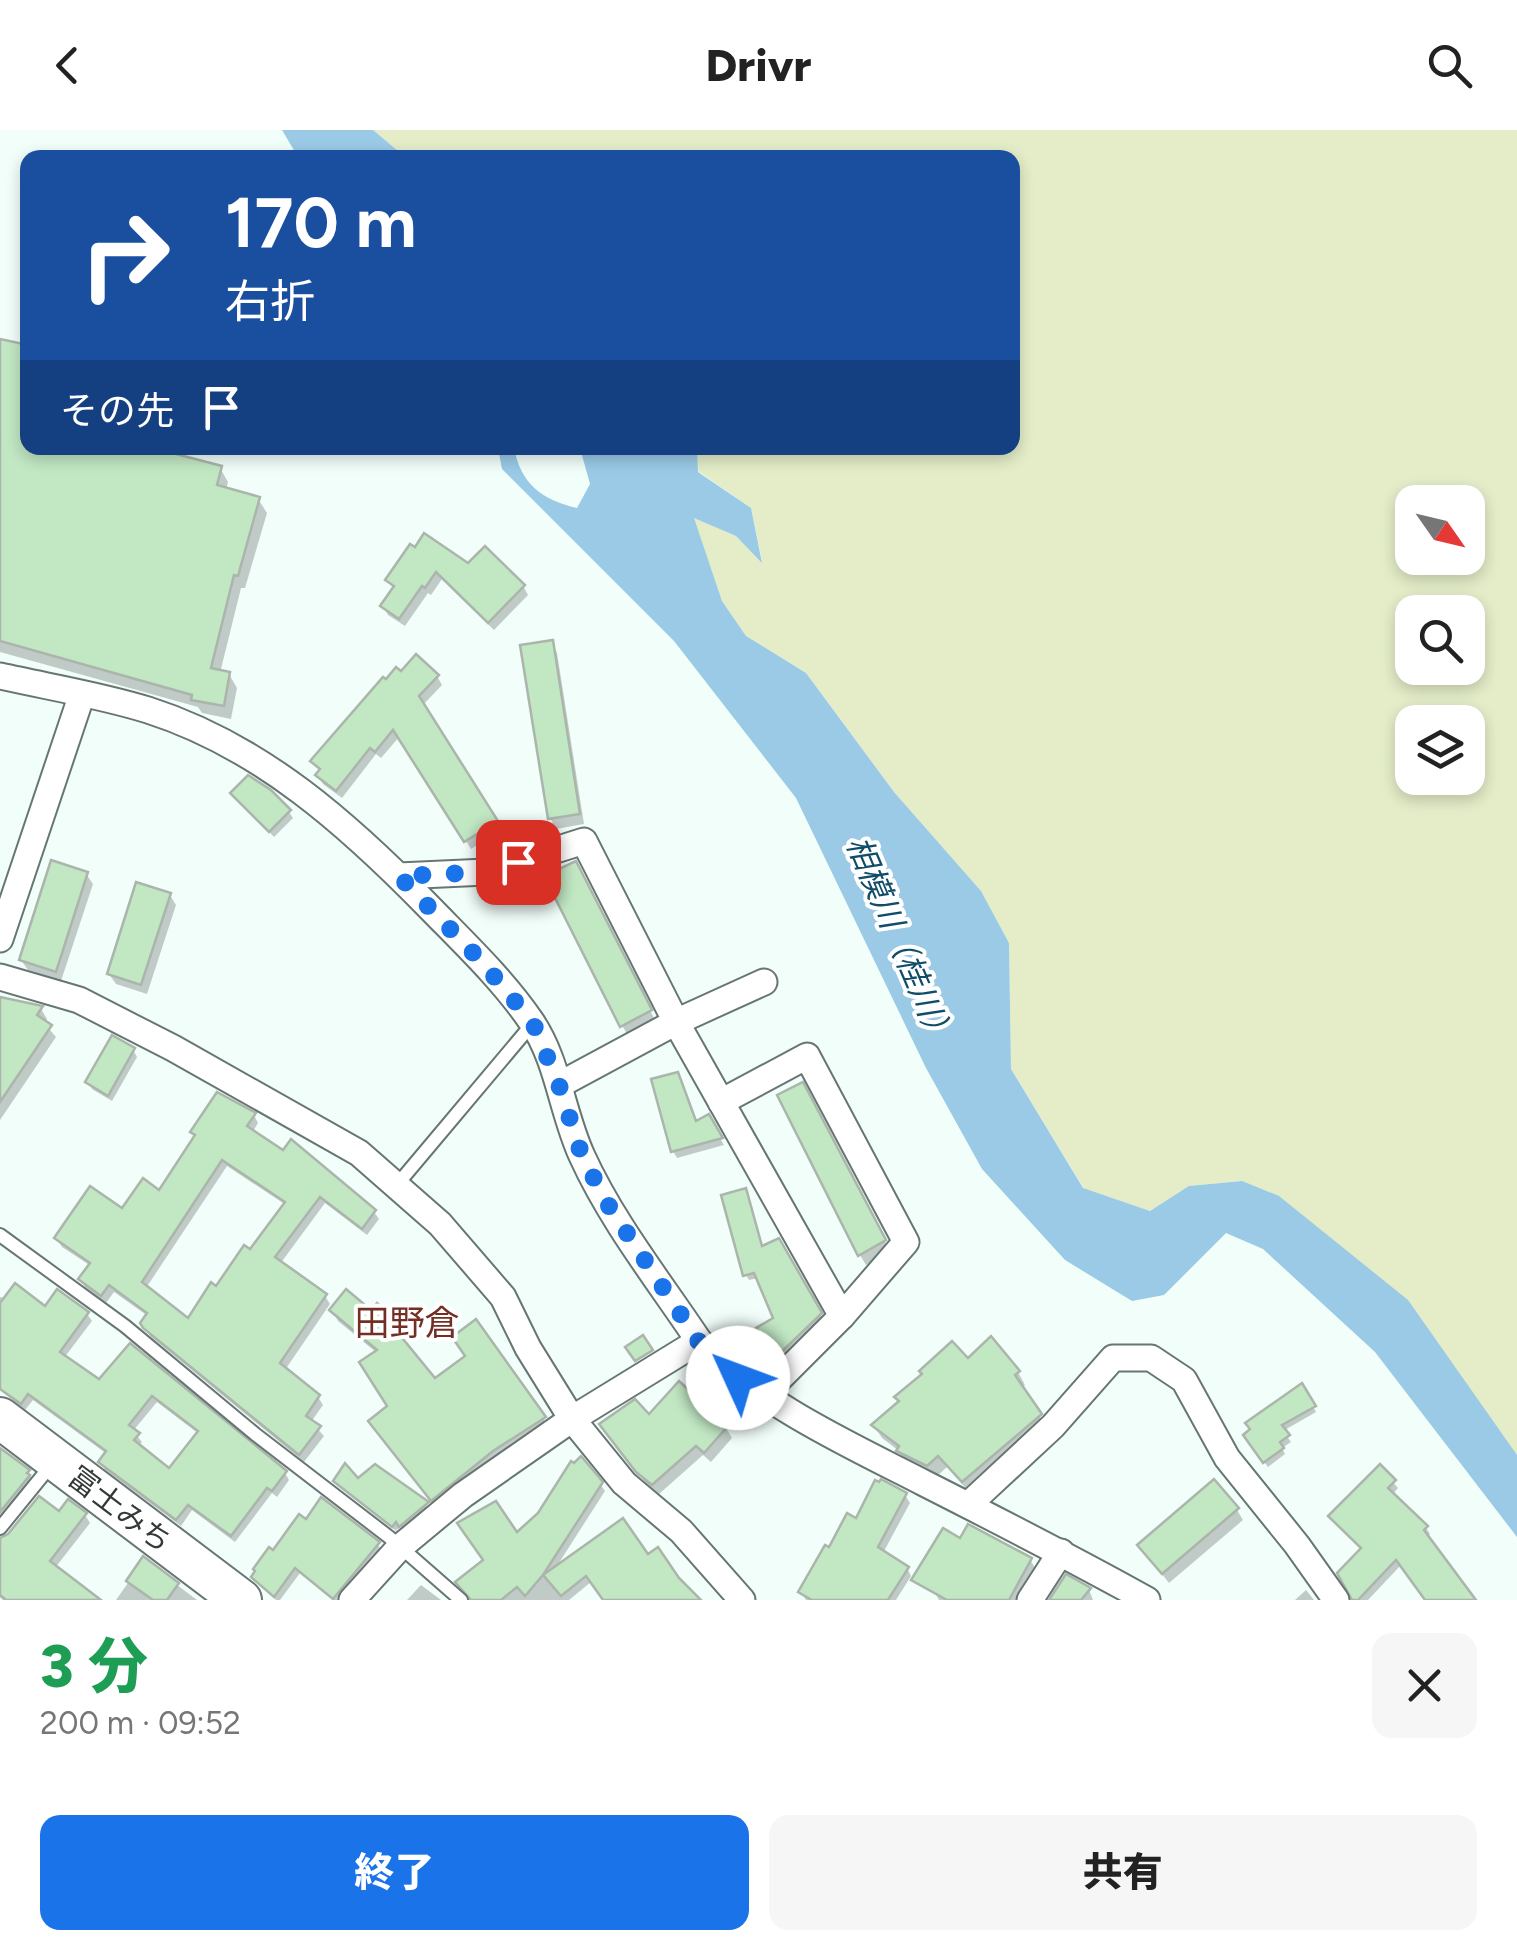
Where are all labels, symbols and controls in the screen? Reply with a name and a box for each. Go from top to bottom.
icon: back [40,38,95,93]
text: Drivr [706,38,811,92]
icon: search [1422,38,1477,93]
text: 170 m [225,180,417,265]
icon: right [60,190,190,320]
text: 右折 [225,274,315,328]
icon: arrive [194,380,249,435]
text: その先 [60,388,174,434]
north arrow [1395,485,1485,575]
map controls [1395,485,1485,795]
button: search [1395,595,1485,685]
button: layers [1395,705,1485,795]
pin [476,820,561,905]
water label: 相模川（桂川） [839,830,961,1052]
icon: arrive [491,835,546,890]
district label: 田野倉 [354,1302,460,1344]
position arrow [686,1326,790,1430]
street label: 富士みち [61,1458,179,1560]
text: 3 分 [40,1630,148,1702]
button: close [1372,1633,1477,1738]
text: 200 m · 09:52 [40,1704,241,1742]
button: 終了 [40,1815,749,1930]
button: 共有 [769,1815,1477,1930]

